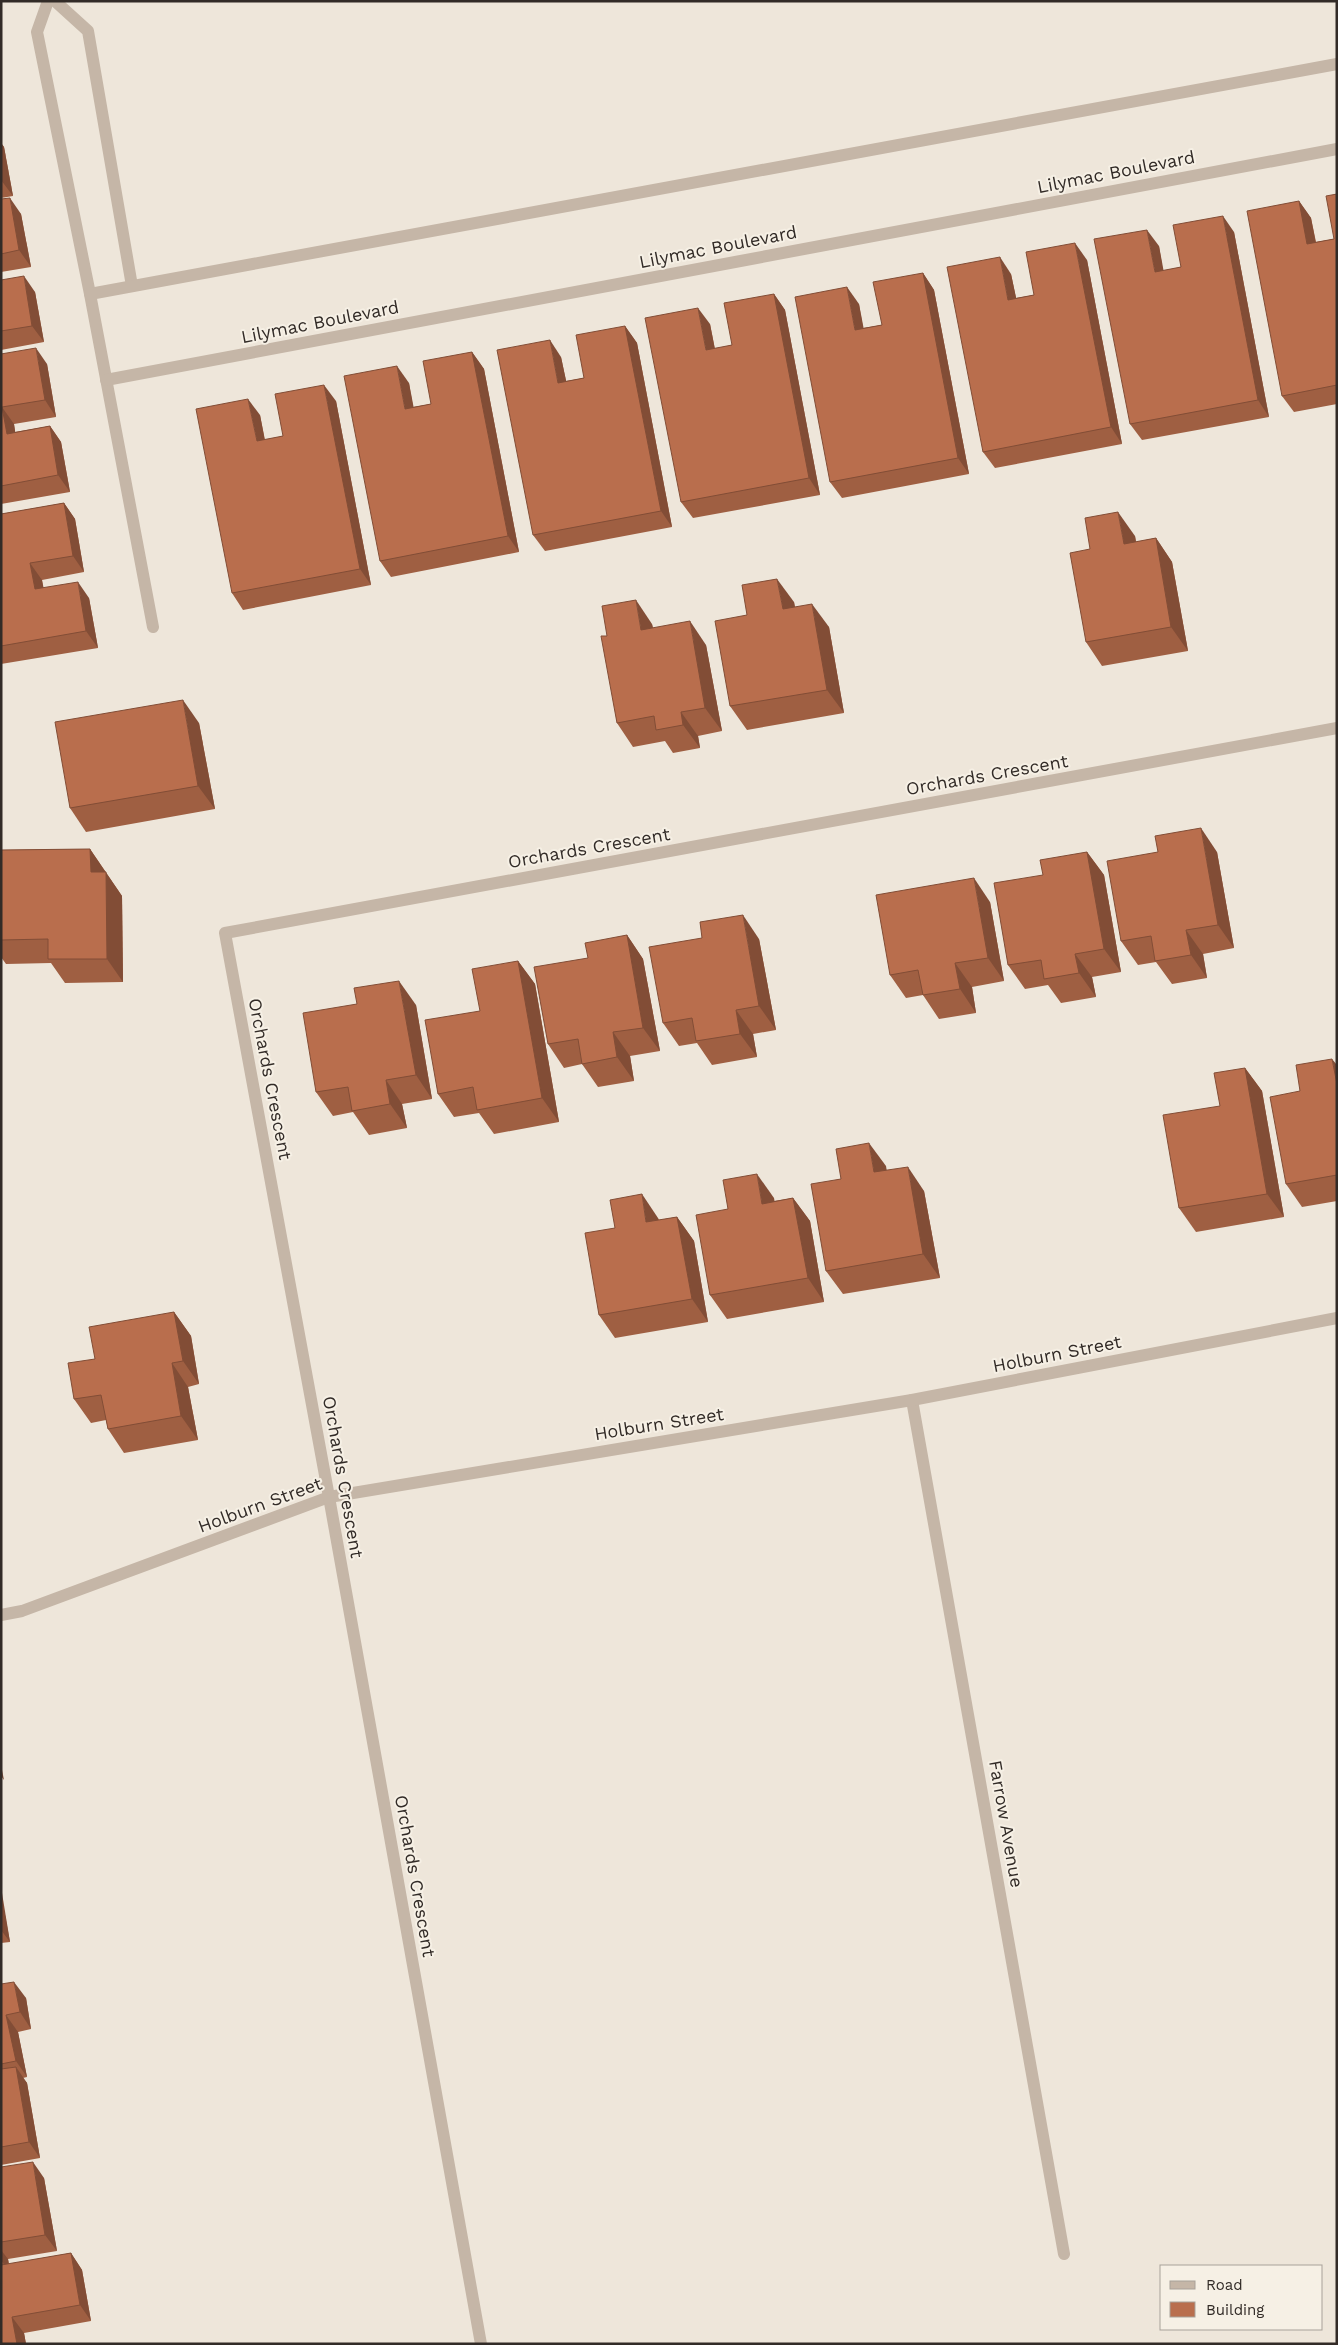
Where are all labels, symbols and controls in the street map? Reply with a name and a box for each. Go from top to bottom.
street label: Lilymac Boulevard [1035,146,1197,197]
street label: Lilymac Boulevard [637,221,799,272]
street label: Lilymac Boulevard [239,296,401,347]
street label: Orchards Crescent [904,750,1070,799]
street label: Orchards Crescent [506,823,672,872]
street label: Orchards Crescent [245,996,297,1162]
street label: Holburn Street [991,1331,1123,1376]
street label: Orchards Crescent [319,1394,368,1560]
street label: Holburn Street [593,1403,725,1444]
street label: Holburn Street [195,1472,325,1537]
street label: Farrow Avenue [985,1759,1028,1889]
street label: Orchards Crescent [391,1793,440,1959]
legend [1160,2265,1323,2330]
text: Road [1206,2276,1243,2294]
text: Building [1206,2301,1264,2319]

